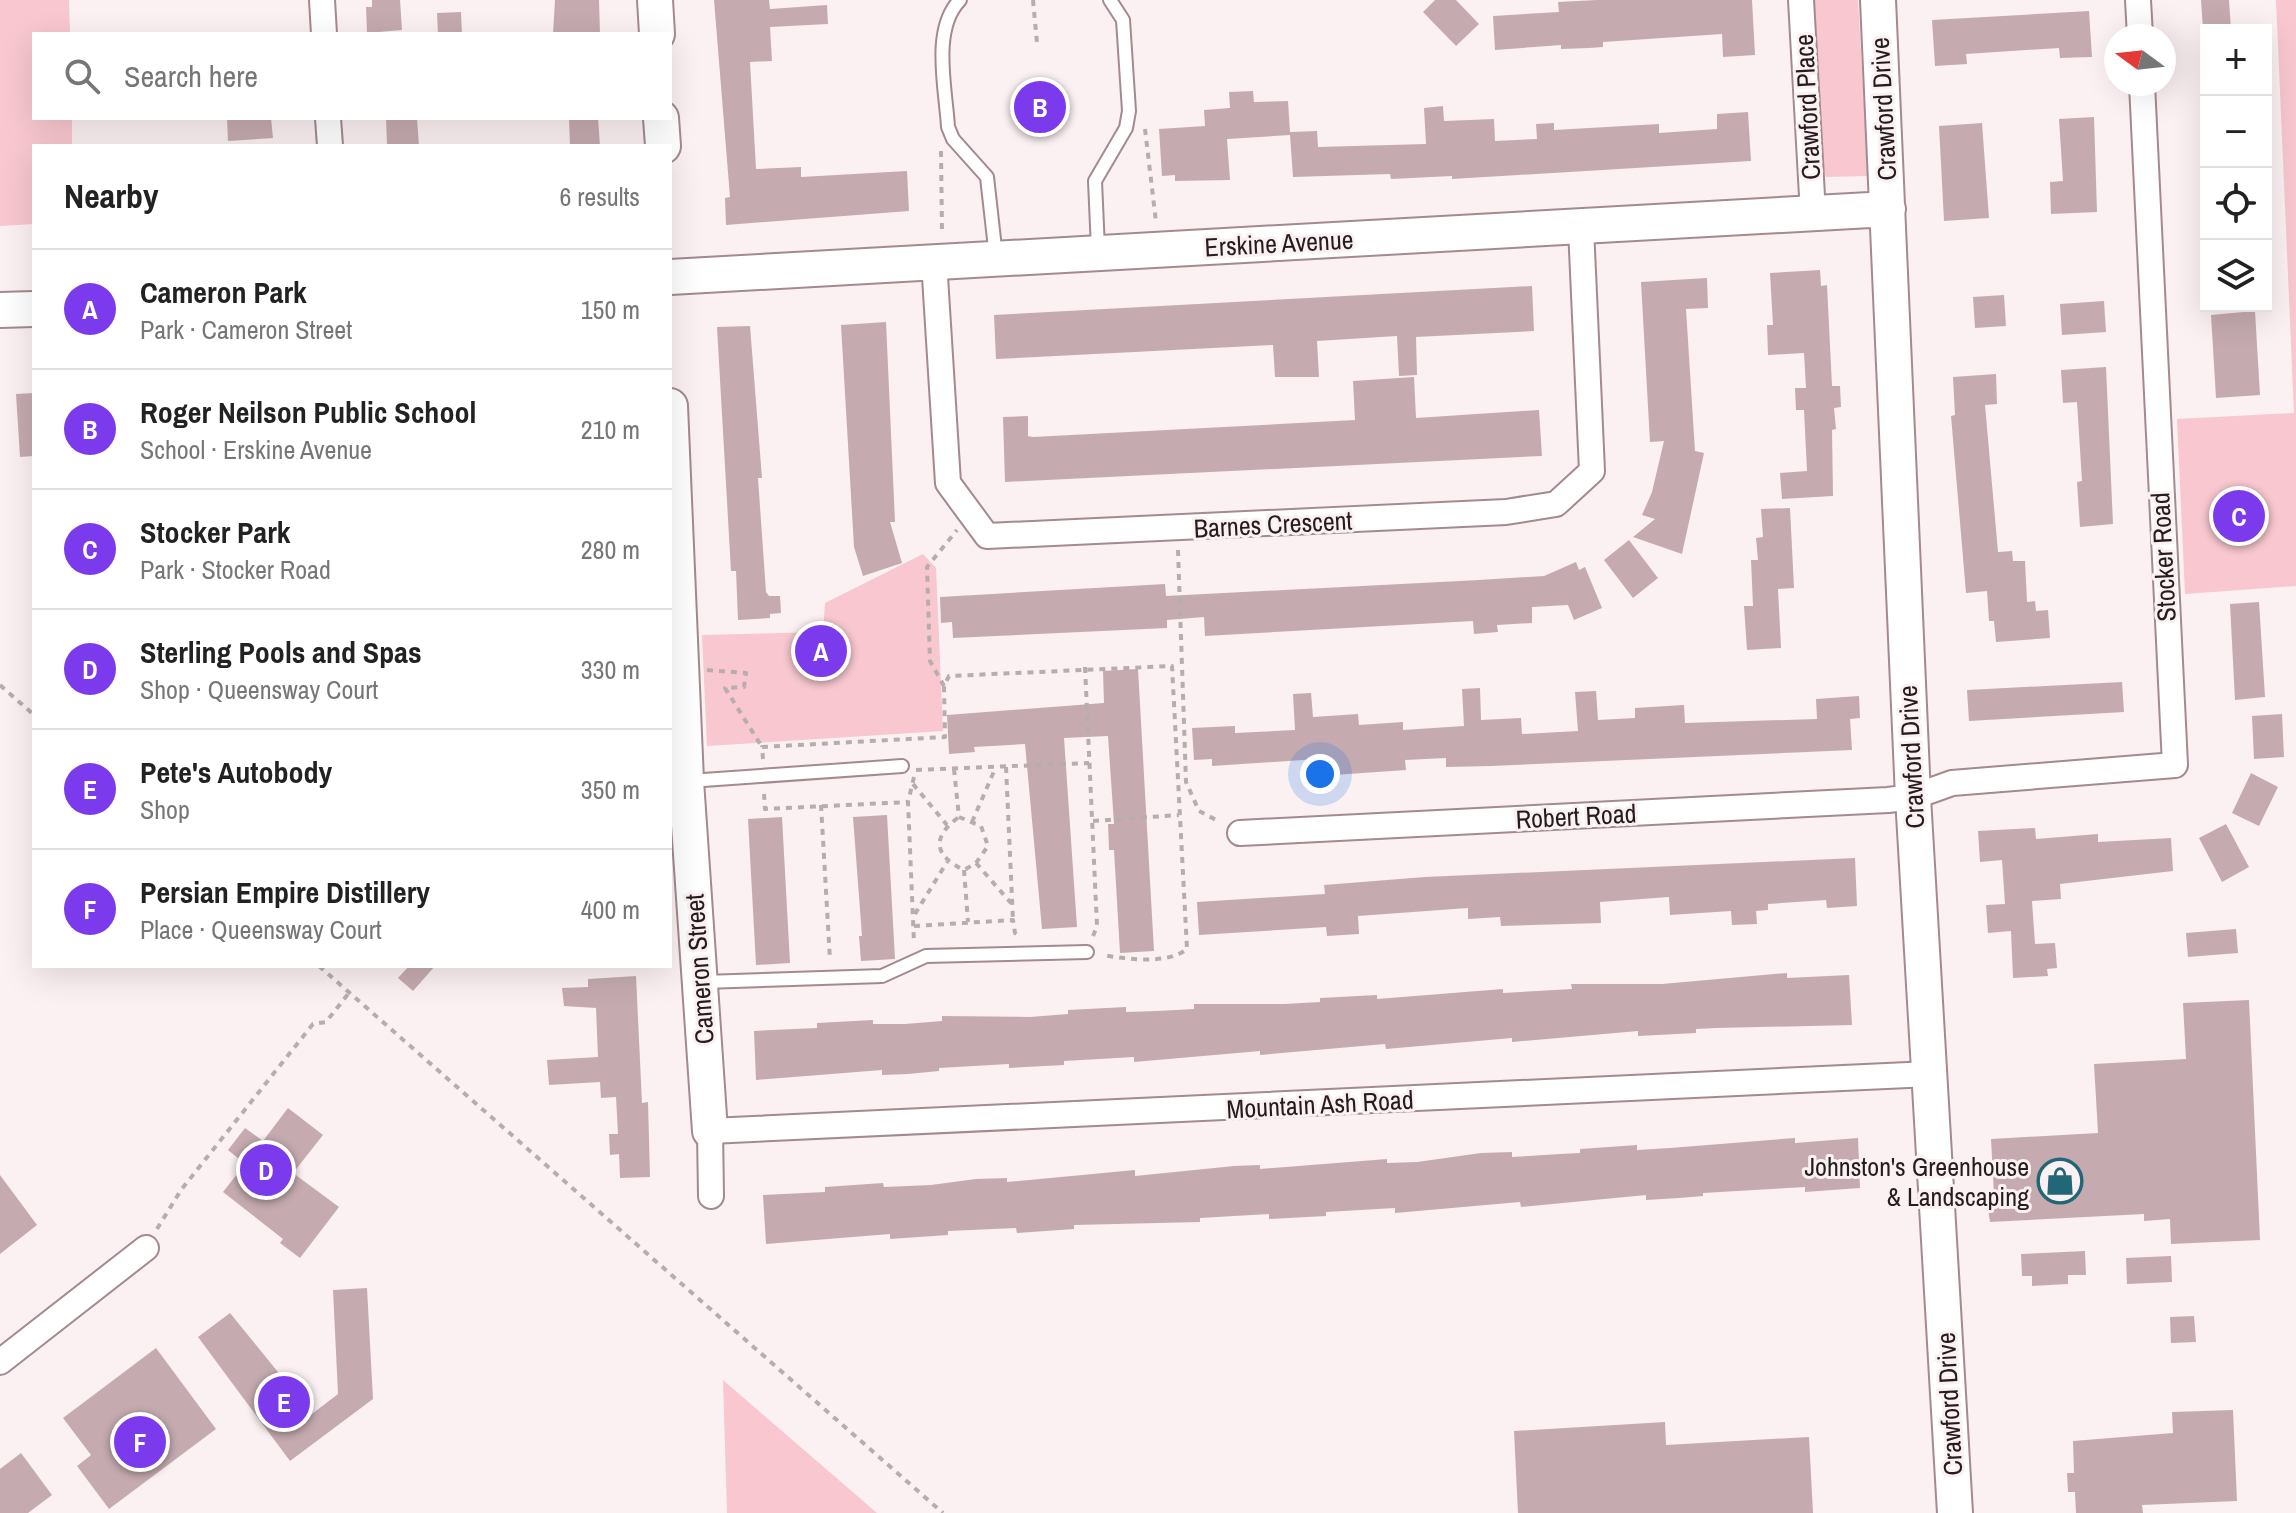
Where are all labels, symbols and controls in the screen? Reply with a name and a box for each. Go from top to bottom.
north arrow [2104,24,2176,96]
map controls [2200,24,2272,312]
button: + [2200,24,2272,96]
search box [32,32,672,120]
street label: Crawford Place [1786,33,1828,181]
street label: Crawford Drive [1862,37,1904,181]
icon: search [60,54,104,98]
text: Search here [124,56,258,96]
pin: B [1014,77,1066,137]
button: − [2200,96,2272,168]
button: locate [2200,168,2272,240]
text: Nearby [64,173,159,219]
text: 6 results [559,179,640,214]
street label: Erskine Avenue [1204,222,1354,264]
button: layers [2200,240,2272,312]
text: Cameron Park [140,272,307,312]
text: A [82,292,98,327]
text: 150 m [581,292,640,327]
text: Park · Cameron Street [140,312,352,347]
text: Roger Neilson Public School [140,392,476,432]
text: B [82,412,98,447]
text: 210 m [581,412,640,447]
text: School · Erskine Avenue [140,432,372,467]
pin: C [2213,486,2265,546]
street label: Stocker Road [2142,492,2184,622]
street label: Barnes Crescent [1193,502,1353,546]
text: Stocker Park [140,512,290,552]
text: C [82,532,98,567]
text: 280 m [581,532,640,567]
text: Park · Stocker Road [140,552,331,587]
pin: A [795,621,847,681]
text: Sterling Pools and Spas [140,632,422,672]
text: D [82,652,98,687]
text: 330 m [581,652,640,687]
text: Shop · Queensway Court [140,672,378,707]
street label: Crawford Drive [1890,685,1932,829]
text: Pete's Autobody [140,752,332,792]
your location [1300,754,1340,794]
text: E [83,772,97,807]
text: 350 m [581,772,640,807]
text: Shop [140,792,190,827]
street label: Robert Road [1515,795,1637,837]
text: Persian Empire Distillery [140,872,430,912]
text: F [83,892,97,927]
text: 400 m [581,892,640,927]
street label: Cameron Street [676,893,722,1045]
text: Place · Queensway Court [140,912,382,947]
street label: Mountain Ash Road [1226,1082,1414,1126]
pin: D [240,1140,292,1200]
place label: Johnston's Greenhouse & Landscaping [1804,1149,2029,1214]
shop icon: Johnston's Greenhouse & Landscaping [2036,1157,2084,1205]
street label: Crawford Drive [1928,1332,1970,1476]
pin: E [258,1372,310,1432]
pin: F [114,1412,166,1472]

